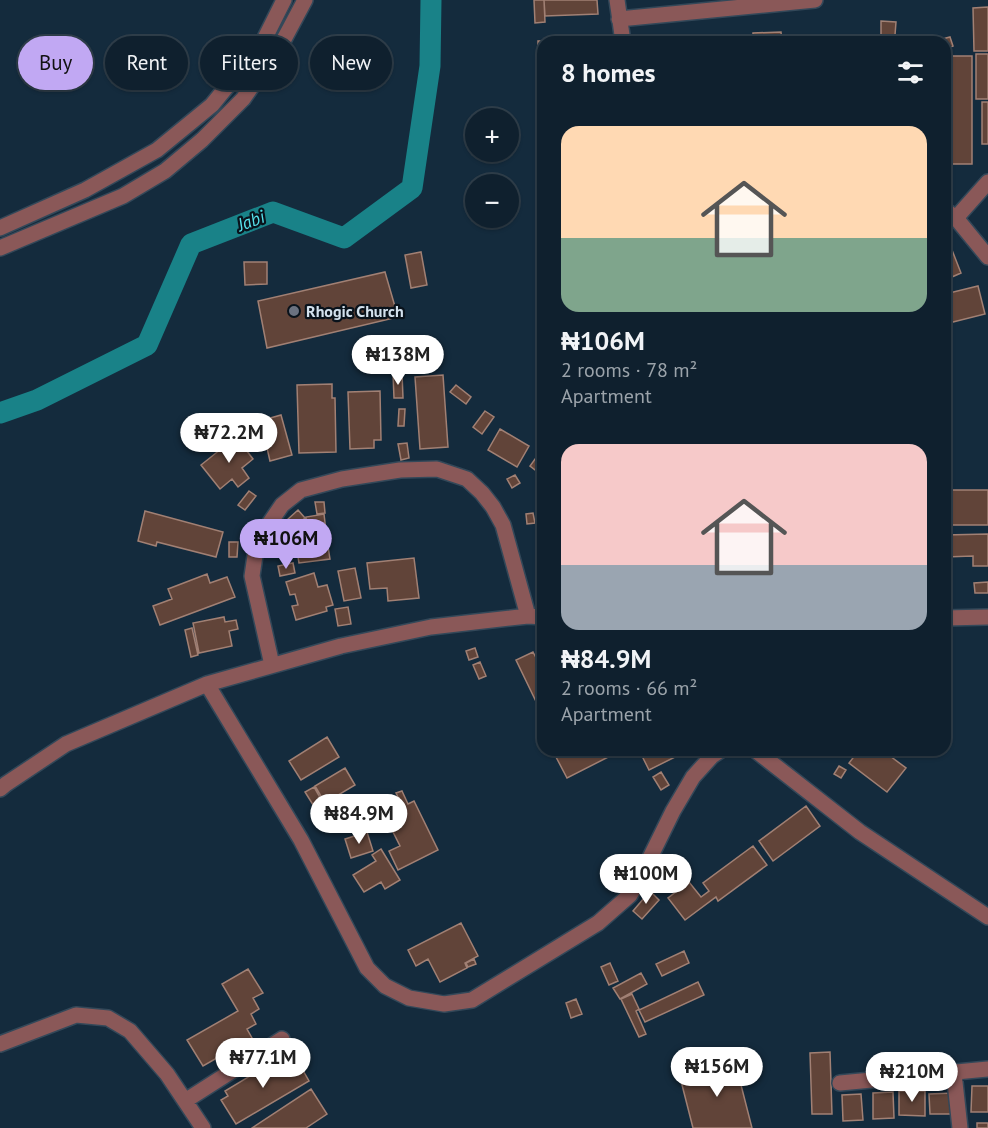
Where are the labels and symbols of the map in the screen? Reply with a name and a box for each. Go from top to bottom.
water label: Jabi [232,204,269,237]
place label: Rhogic Church [306,301,404,321]
marker: Rhogic Church [287,304,301,318]
pin: ₦138M [356,335,440,386]
pin: ₦72.2M [180,413,278,464]
pin: ₦106M [244,519,328,570]
pin: ₦84.9M [310,794,408,845]
pin: ₦100M [604,854,688,905]
pin: ₦77.1M [214,1038,312,1089]
pin: ₦156M [675,1047,759,1098]
pin: ₦210M [870,1052,954,1103]

